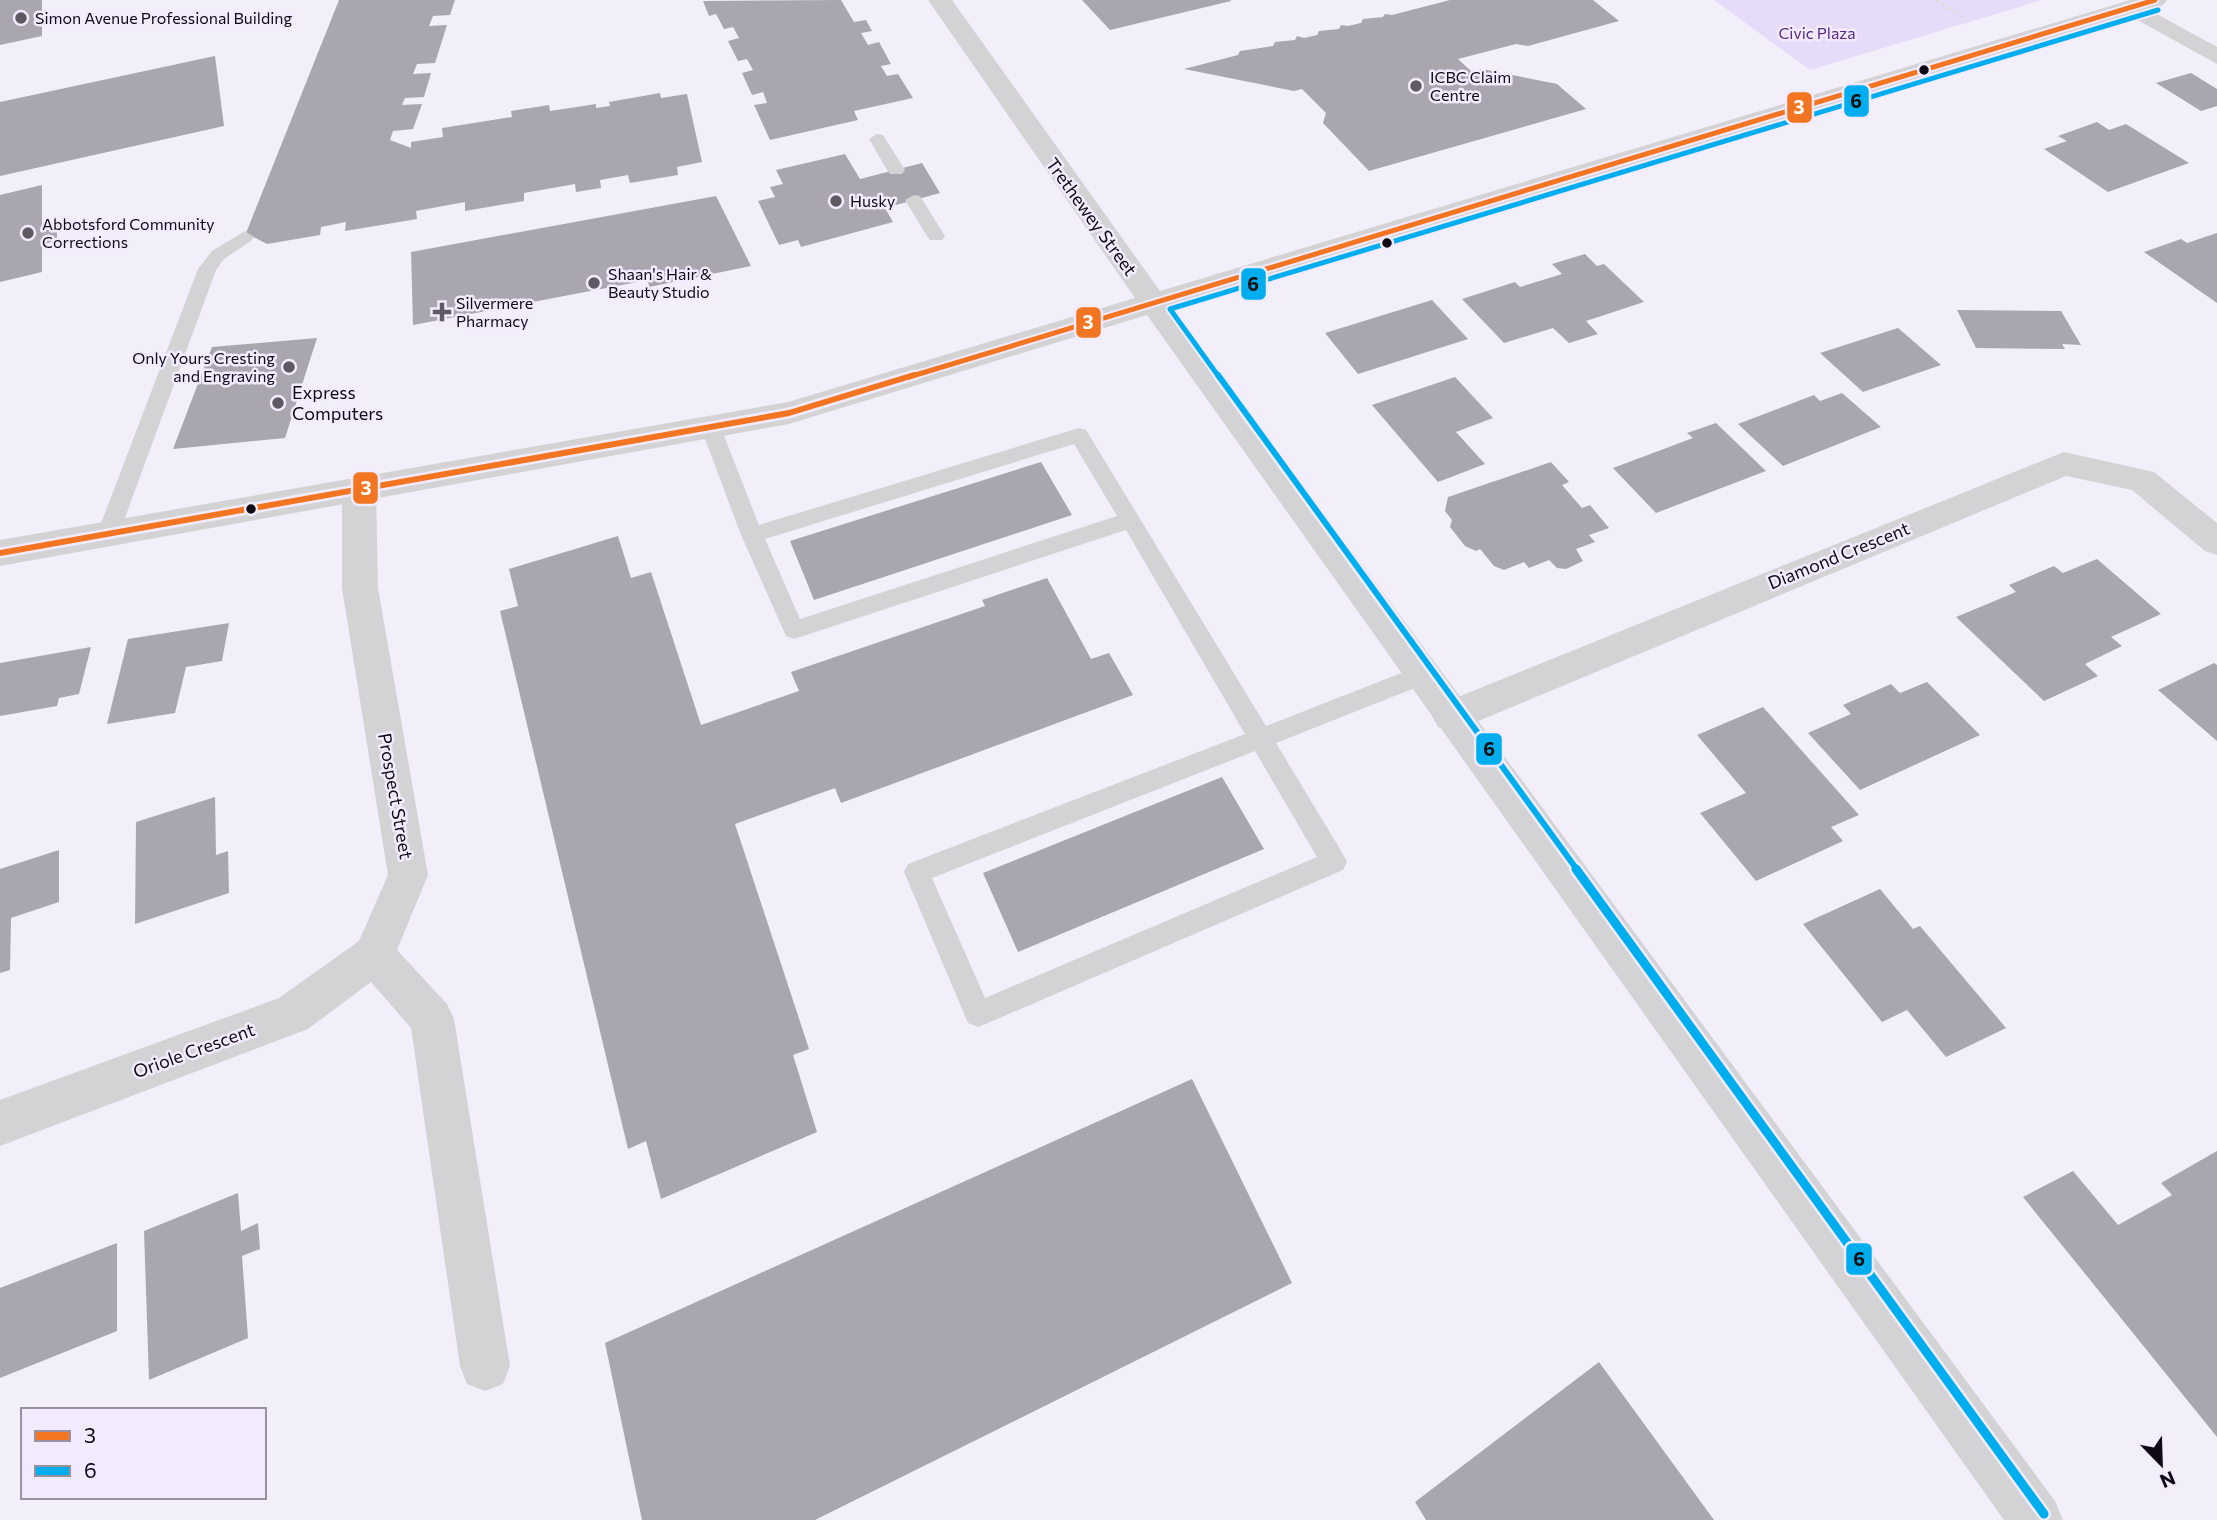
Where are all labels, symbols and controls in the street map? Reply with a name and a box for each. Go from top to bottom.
place label: Simon Avenue Professional Building [35,8,292,27]
marker: Simon Avenue Professional Building [13,10,29,26]
park label: Civic Plaza [1778,23,1856,42]
unlabelled marker [1917,63,1931,77]
place label: ICBC Claim Centre [1430,67,1511,104]
marker: ICBC Claim Centre [1408,78,1424,94]
line badge: 6 [1843,84,1870,118]
text: 6 [1850,89,1862,112]
line badge: 3 [1786,91,1813,124]
text: 3 [1793,95,1805,118]
street label: Trethewey Street [1042,153,1142,280]
place label: Husky [850,191,895,210]
marker: Husky [828,193,844,209]
place label: Abbotsford Community Corrections [42,214,215,251]
marker: Abbotsford Community Corrections [20,225,36,241]
unlabelled marker [1380,236,1394,250]
place label: Shaan's Hair & Beauty Studio [608,264,712,301]
line badge: 6 [1240,267,1267,301]
text: 6 [1247,272,1259,295]
marker: Shaan's Hair & Beauty Studio [586,275,602,291]
place label: Silvermere Pharmacy [456,293,533,330]
marker: Silvermere Pharmacy [434,304,450,320]
line badge: 3 [1075,306,1102,339]
text: 3 [1082,310,1094,333]
place label: Only Yours Cresting and Engraving [132,348,275,385]
marker: Only Yours Cresting and Engraving [281,359,297,375]
place label: Express Computers [292,381,383,424]
marker: Express Computers [270,395,286,411]
line badge: 3 [352,471,379,505]
text: 3 [360,476,372,499]
unlabelled marker [244,502,258,516]
street label: Diamond Crescent [1765,517,1913,594]
street label: Prospect Street [374,731,418,861]
line badge: 6 [1475,732,1503,766]
text: 6 [1483,737,1495,760]
street label: Oriole Crescent [130,1018,257,1082]
line badge: 6 [1845,1242,1873,1276]
text: 6 [1853,1247,1865,1270]
legend [21,1408,266,1499]
text: 3 [84,1422,96,1447]
north arrow [2126,1429,2196,1499]
text: 6 [84,1457,97,1482]
text: N [2157,1467,2179,1493]

